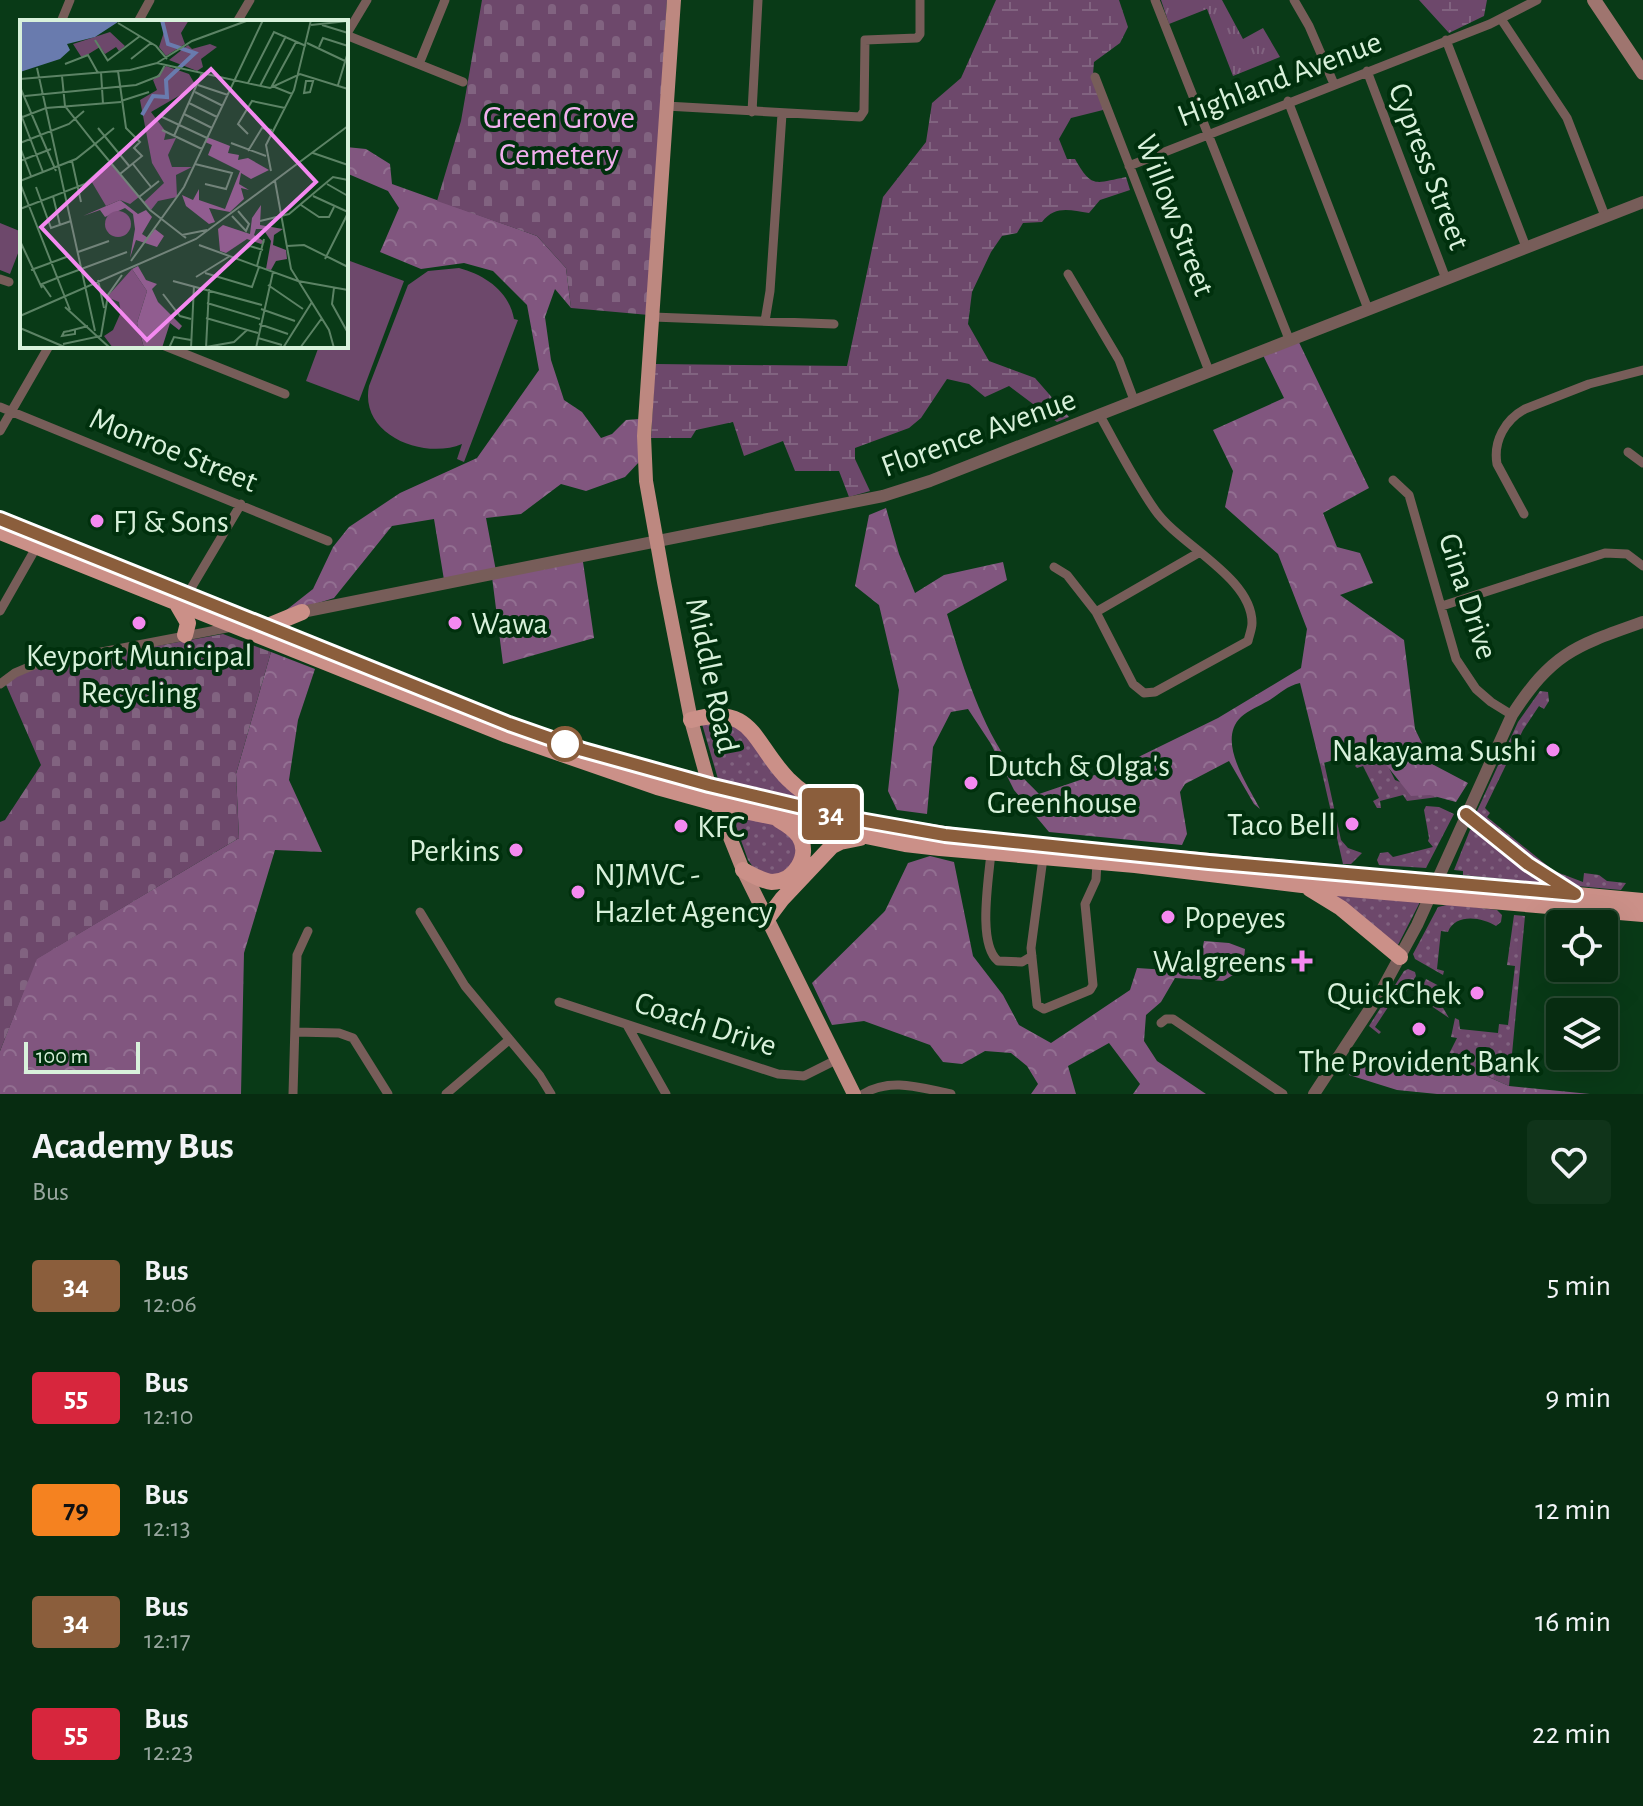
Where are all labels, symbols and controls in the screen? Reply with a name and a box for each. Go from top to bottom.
inset map [20,20,348,348]
street label: Highland Avenue [1173,25,1386,133]
street label: Cypress Street [1383,79,1475,254]
park label: Green Grove Cemetery [483,102,635,171]
street label: Willow Street [1130,130,1220,300]
street label: Florence Avenue [877,383,1080,483]
street label: Monroe Street [85,402,262,498]
place label: FJ & Sons [113,506,229,538]
marker: FJ & Sons [88,512,106,530]
street label: Gina Drive [1433,530,1503,663]
street label: Middle Road [680,595,744,756]
place label: Wawa [471,608,548,640]
marker: Keyport Municipal Recycling [130,614,148,632]
marker: Wawa [446,614,464,632]
place label: Keyport Municipal Recycling [26,640,252,709]
unlabelled marker [548,727,582,761]
place label: Nakayama Sushi [1332,735,1537,767]
marker: Nakayama Sushi [1544,741,1562,759]
place label: Dutch & Olga's Greenhouse [987,750,1170,819]
marker: Dutch & Olga's Greenhouse [962,774,980,792]
line badge: 34 [795,788,867,840]
text: 34 [818,800,844,828]
place label: Taco Bell [1227,809,1336,841]
place label: KFC [697,811,745,843]
marker: Taco Bell [1343,815,1361,833]
marker: KFC [672,817,690,835]
place label: Perkins [409,835,500,867]
marker: Perkins [507,841,525,859]
place label: NJMVC - Hazlet Agency [594,859,773,928]
marker: NJMVC - Hazlet Agency [569,883,587,901]
place label: Popeyes [1184,902,1286,934]
marker: Popeyes [1159,908,1177,926]
map controls [1546,910,1618,1070]
button: locate [1546,910,1618,982]
place label: Walgreens [1153,946,1286,978]
marker: Walgreens [1293,952,1311,970]
place label: QuickChek [1327,978,1461,1010]
marker: QuickChek [1468,984,1486,1002]
street label: Coach Drive [631,986,781,1062]
button: layers [1546,998,1618,1070]
marker: The Provident Bank [1410,1020,1428,1038]
scale bar [24,1038,140,1074]
text: 100 m [36,1045,88,1067]
place label: The Provident Bank [1298,1046,1540,1078]
button: heart [1527,1120,1611,1204]
text: Academy Bus [32,1128,234,1166]
text: Bus [32,1179,69,1205]
text: Bus [144,1256,189,1286]
text: 5 min [1547,1271,1611,1301]
text: 34 [63,1272,89,1300]
text: 12:06 [144,1291,197,1317]
text: Bus [144,1368,189,1398]
text: 9 min [1545,1383,1611,1413]
text: 55 [64,1384,88,1412]
text: 12:10 [144,1403,193,1429]
text: Bus [144,1480,189,1510]
text: 12 min [1535,1495,1611,1525]
text: 79 [63,1496,89,1524]
text: 12:13 [144,1515,190,1541]
text: Bus [144,1592,189,1622]
text: 16 min [1535,1607,1611,1637]
text: 34 [63,1608,89,1636]
text: 12:17 [144,1627,191,1653]
text: Bus [144,1704,189,1734]
text: 22 min [1532,1719,1611,1749]
text: 55 [64,1720,88,1748]
text: 12:23 [144,1739,193,1765]

